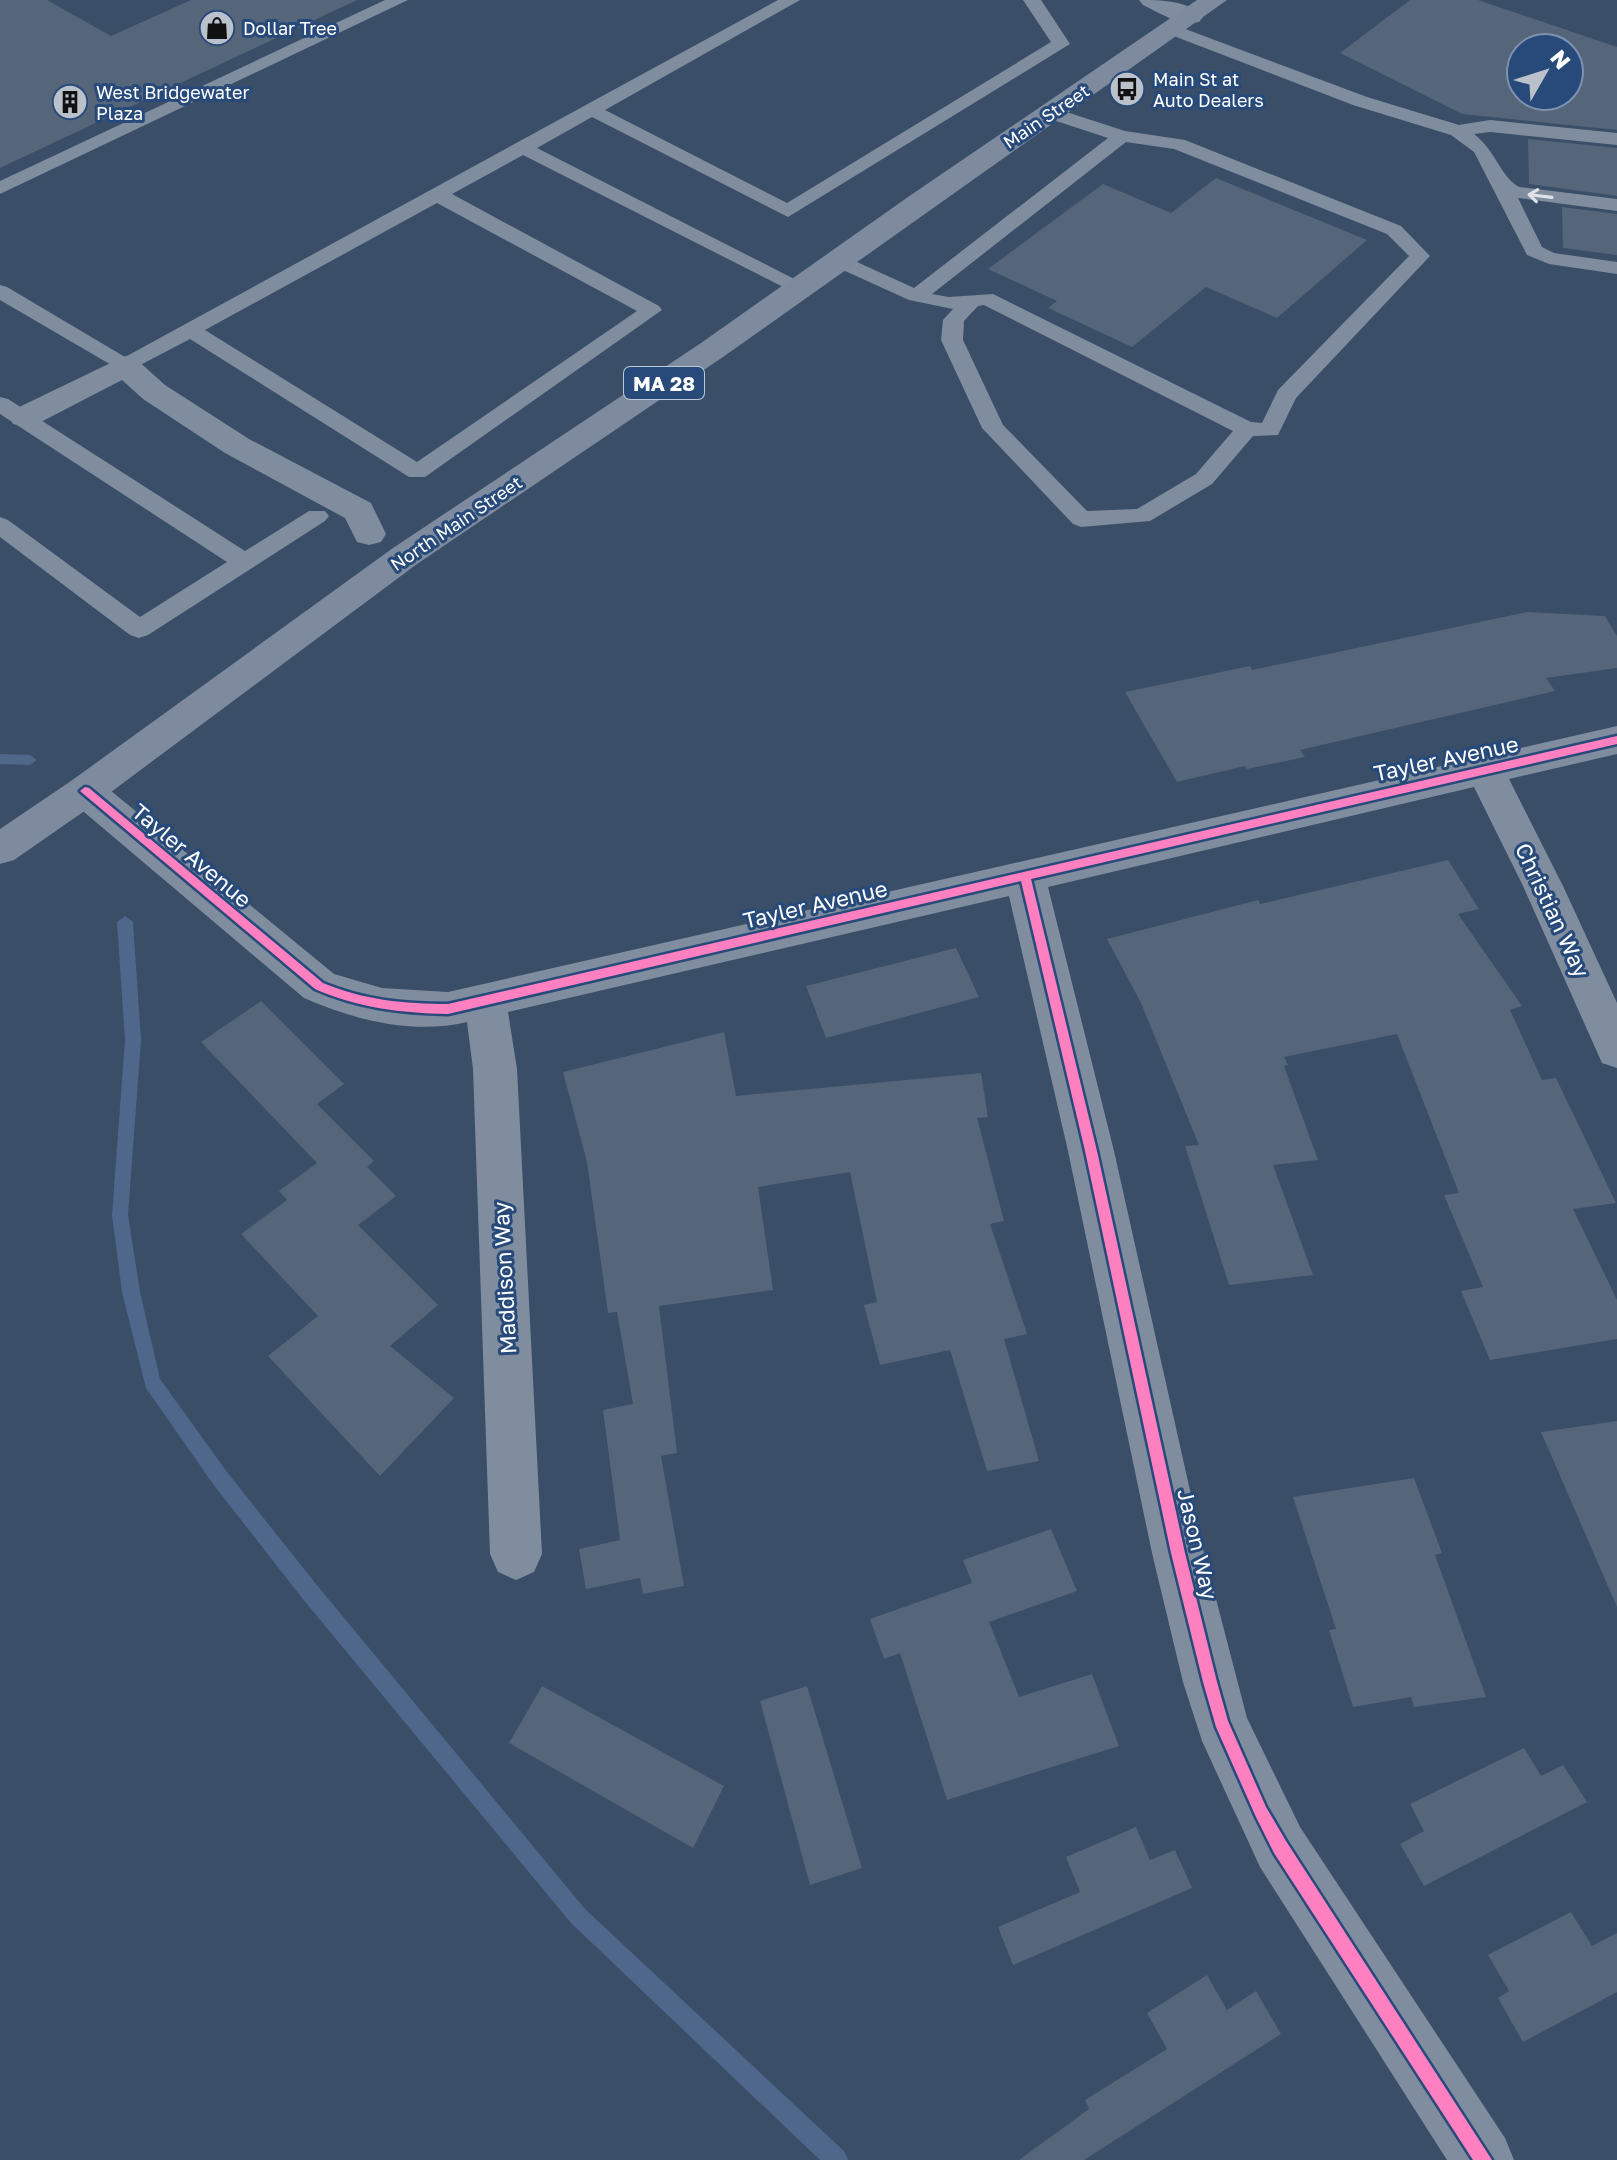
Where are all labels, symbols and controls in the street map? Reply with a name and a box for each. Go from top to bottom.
shop icon: Dollar Tree [198,9,236,47]
place label: Dollar Tree [243,17,337,39]
north arrow [1505,32,1585,112]
text: N [1545,44,1577,74]
place label: Main St at Auto Dealers [1153,68,1264,111]
bus stop icon: Main St at Auto Dealers [1108,70,1146,108]
street label: Main Street [999,79,1093,153]
place label: West Bridgewater Plaza [96,81,249,124]
building icon: West Bridgewater Plaza [51,83,89,121]
one-way arrow [1527,188,1553,203]
road number: MA 28 [624,367,704,399]
street label: North Main Street [386,471,526,575]
street label: Tayler Avenue [1371,729,1521,787]
street label: Tayler Avenue [127,797,257,913]
street label: Christian Way [1510,838,1596,982]
street label: Tayler Avenue [740,874,890,934]
street label: Maddison Way [487,1201,521,1355]
street label: Jason Way [1172,1486,1224,1602]

